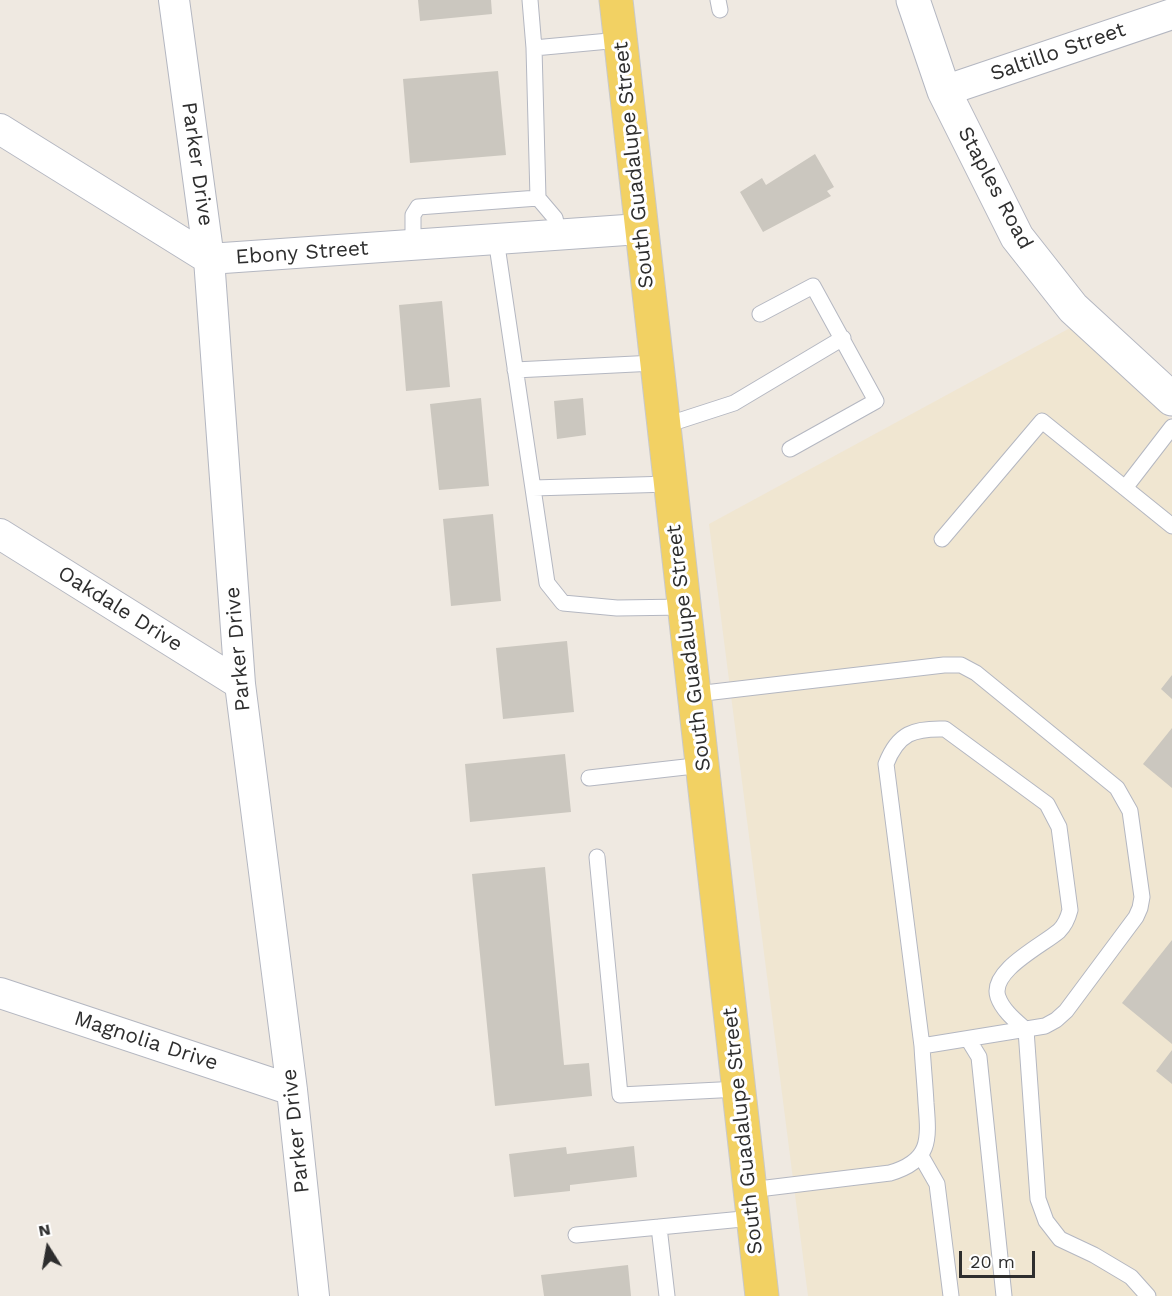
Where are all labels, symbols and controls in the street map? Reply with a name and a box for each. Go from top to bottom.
street label: Saltillo Street [987,17,1129,87]
street label: South Guadalupe Street [609,40,659,290]
street label: Parker Drive [176,100,218,228]
street label: Staples Road [952,122,1038,254]
street label: Ebony Street [235,236,369,270]
street label: South Guadalupe Street [661,523,717,773]
street label: Oakdale Drive [53,561,187,657]
street label: Parker Drive [220,586,256,712]
street label: Magnolia Drive [71,1006,221,1076]
street label: South Guadalupe Street [718,1006,768,1256]
street label: Parker Drive [277,1068,315,1194]
north arrow [18,1218,78,1278]
text: N [37,1219,52,1240]
scale bar [962,1239,1038,1277]
text: 20 m [970,1251,1015,1272]

